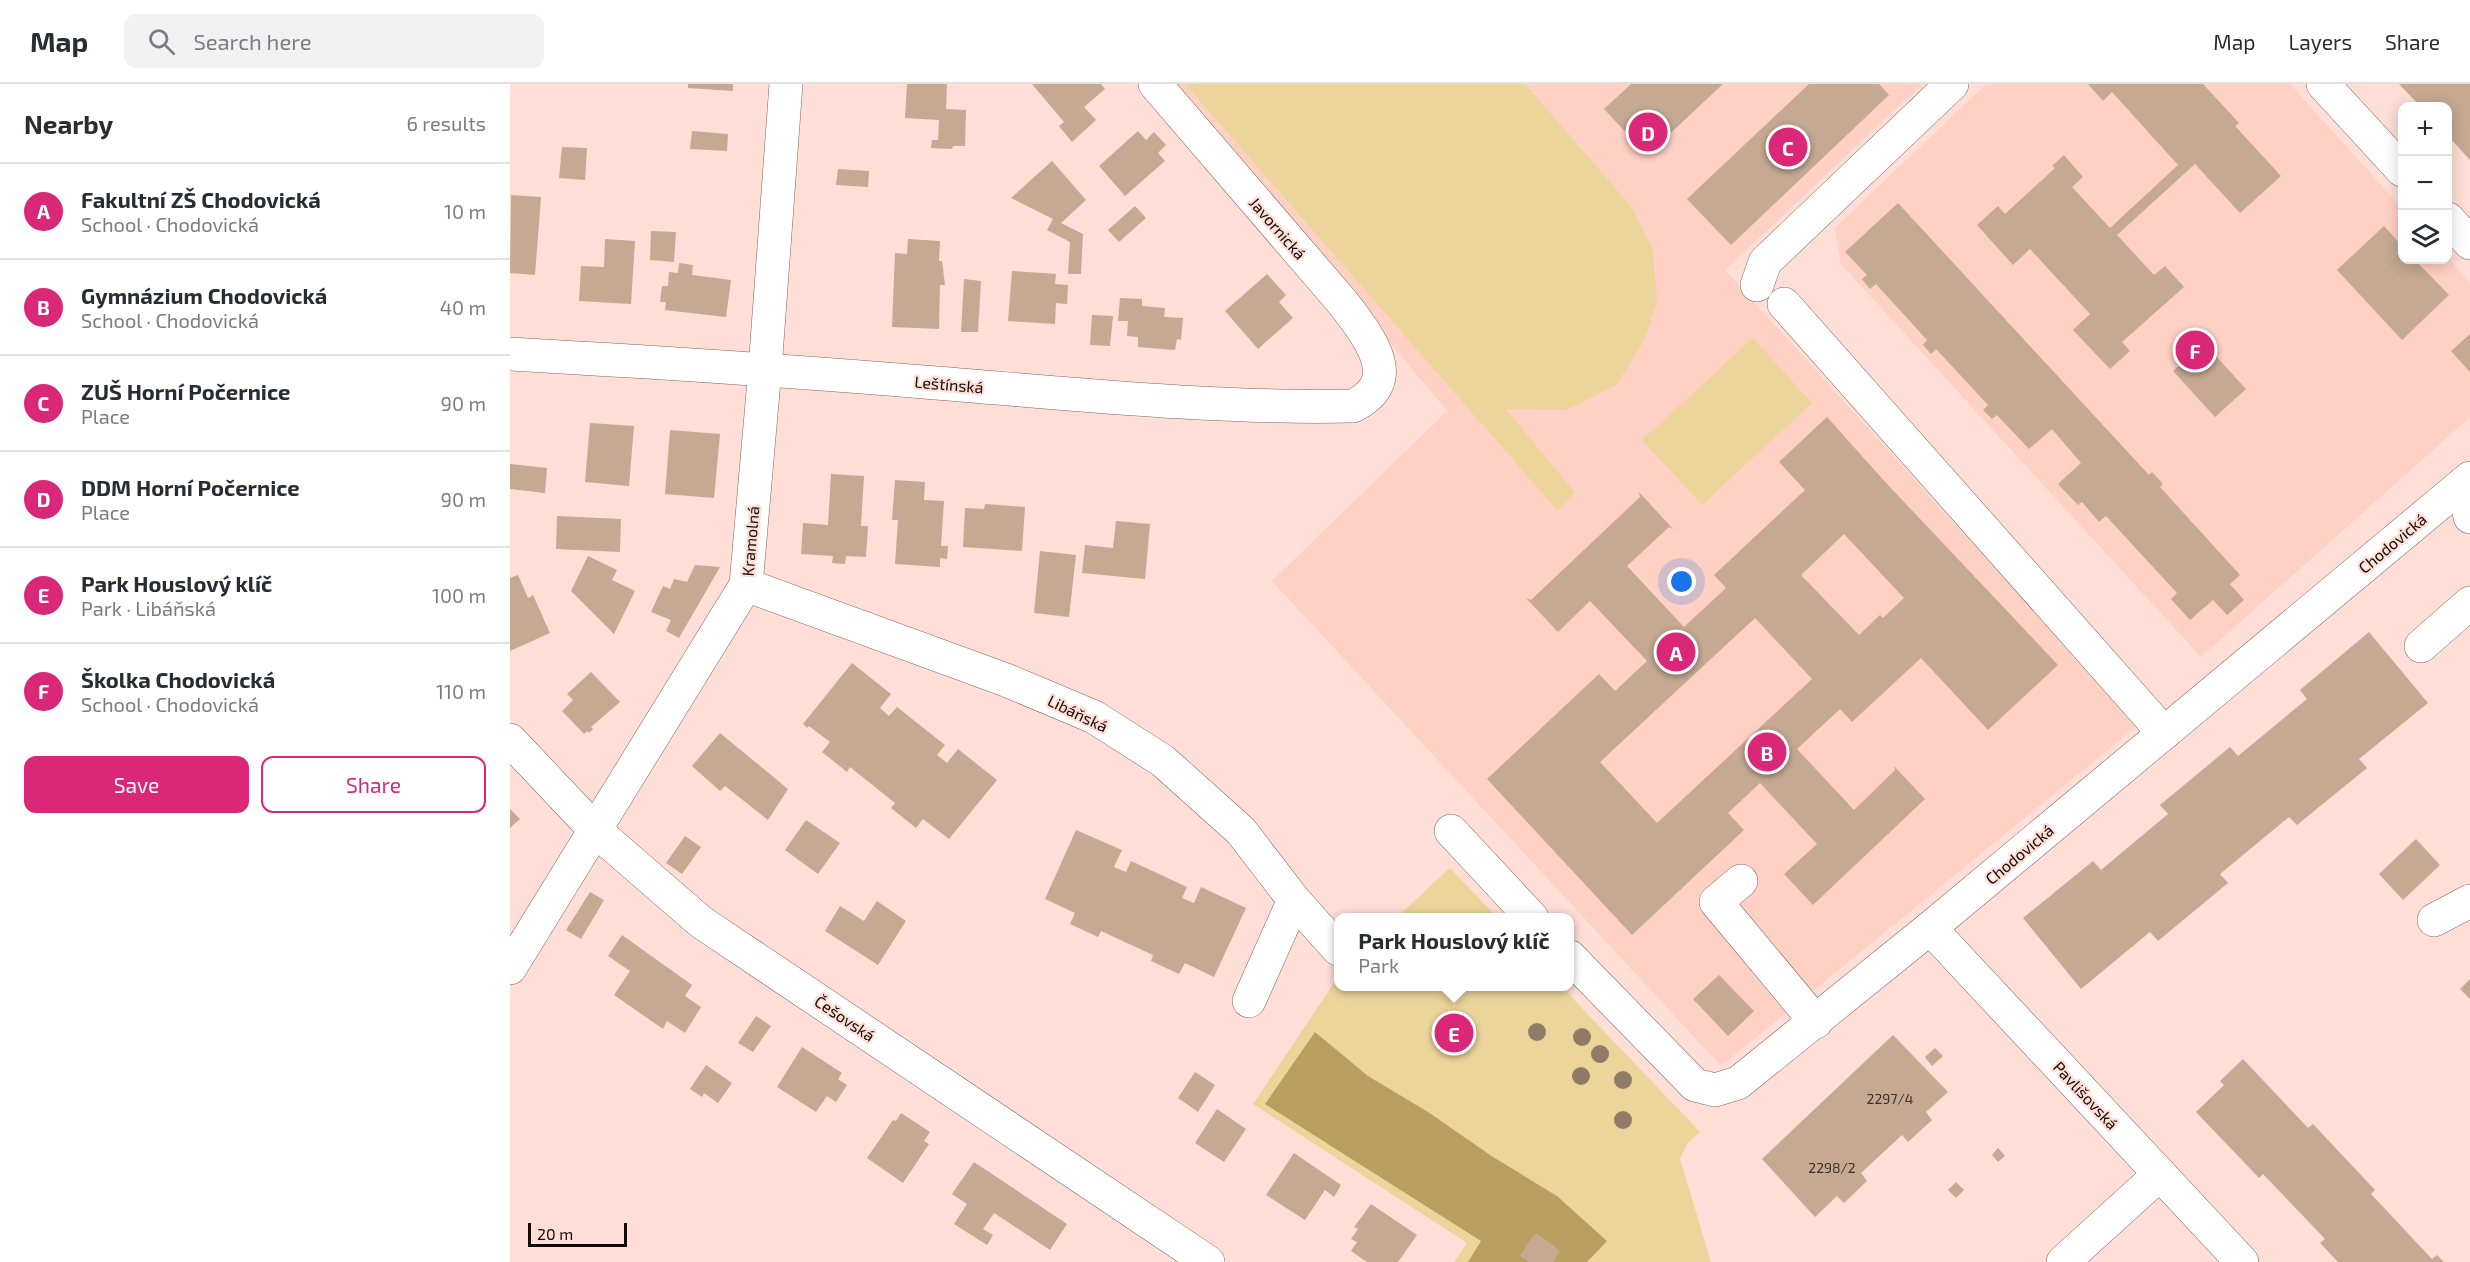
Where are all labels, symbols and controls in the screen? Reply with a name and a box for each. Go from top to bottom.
search box [124,14,544,68]
text: Map [30,24,88,58]
icon: search [145,25,178,58]
text: Search here [193,28,312,54]
text: Map [2213,29,2255,54]
text: Layers [2288,29,2352,54]
text: Share [2385,29,2440,54]
map controls [2398,102,2452,264]
button: + [2398,102,2452,156]
text: Nearby [24,108,113,139]
pin: D [1628,110,1668,154]
text: 6 results [406,111,486,135]
pin: C [1768,124,1808,170]
button: − [2398,156,2452,210]
text: Fakultní ZŠ Chodovická [81,186,321,212]
street label: Javornická [1246,193,1310,263]
text: A [37,199,50,223]
text: 10 m [444,199,486,223]
button: layers [2398,210,2452,264]
text: School · Chodovická [81,212,259,236]
text: Gymnázium Chodovická [81,282,327,308]
text: B [37,295,50,319]
text: 40 m [440,295,486,319]
text: School · Chodovická [81,308,259,332]
pin: F [2176,328,2214,372]
street label: Leštínská [914,372,984,396]
text: ZUŠ Horní Počernice [81,378,290,404]
text: C [38,391,49,415]
text: 90 m [441,391,486,415]
text: Place [81,404,130,428]
text: DDM Horní Počernice [81,474,300,500]
text: D [37,487,50,511]
text: 90 m [441,487,486,511]
text: Place [81,500,130,524]
street label: Kramolná [737,505,763,577]
street label: Chodovická [2354,509,2430,577]
your location [1667,567,1696,596]
text: Park Houslový klíč [81,570,272,596]
text: E [38,583,49,607]
text: 100 m [432,583,486,607]
text: Park · Libáňská [81,596,216,620]
pin: A [1656,630,1696,674]
text: Školka Chodovická [81,666,275,692]
text: F [38,679,49,703]
text: 110 m [436,679,486,703]
street label: Libáňská [1045,690,1111,736]
text: School · Chodovická [81,692,259,716]
pin: B [1748,730,1786,774]
button: Save [24,756,249,813]
button: Share [261,756,486,813]
street label: Chodovická [1981,820,2057,888]
popup [1334,913,1574,991]
text: Park Houslový klíč [1358,927,1550,953]
text: Park [1358,953,1399,977]
street label: Češovská [811,991,879,1045]
pin: E [1434,1010,1474,1056]
street label: Pavlišovská [2050,1057,2122,1133]
house number: 2297/4 [1867,1090,1913,1107]
house number: 2298/2 [1808,1159,1856,1176]
scale bar [528,1220,627,1248]
text: 20 m [537,1224,573,1243]

